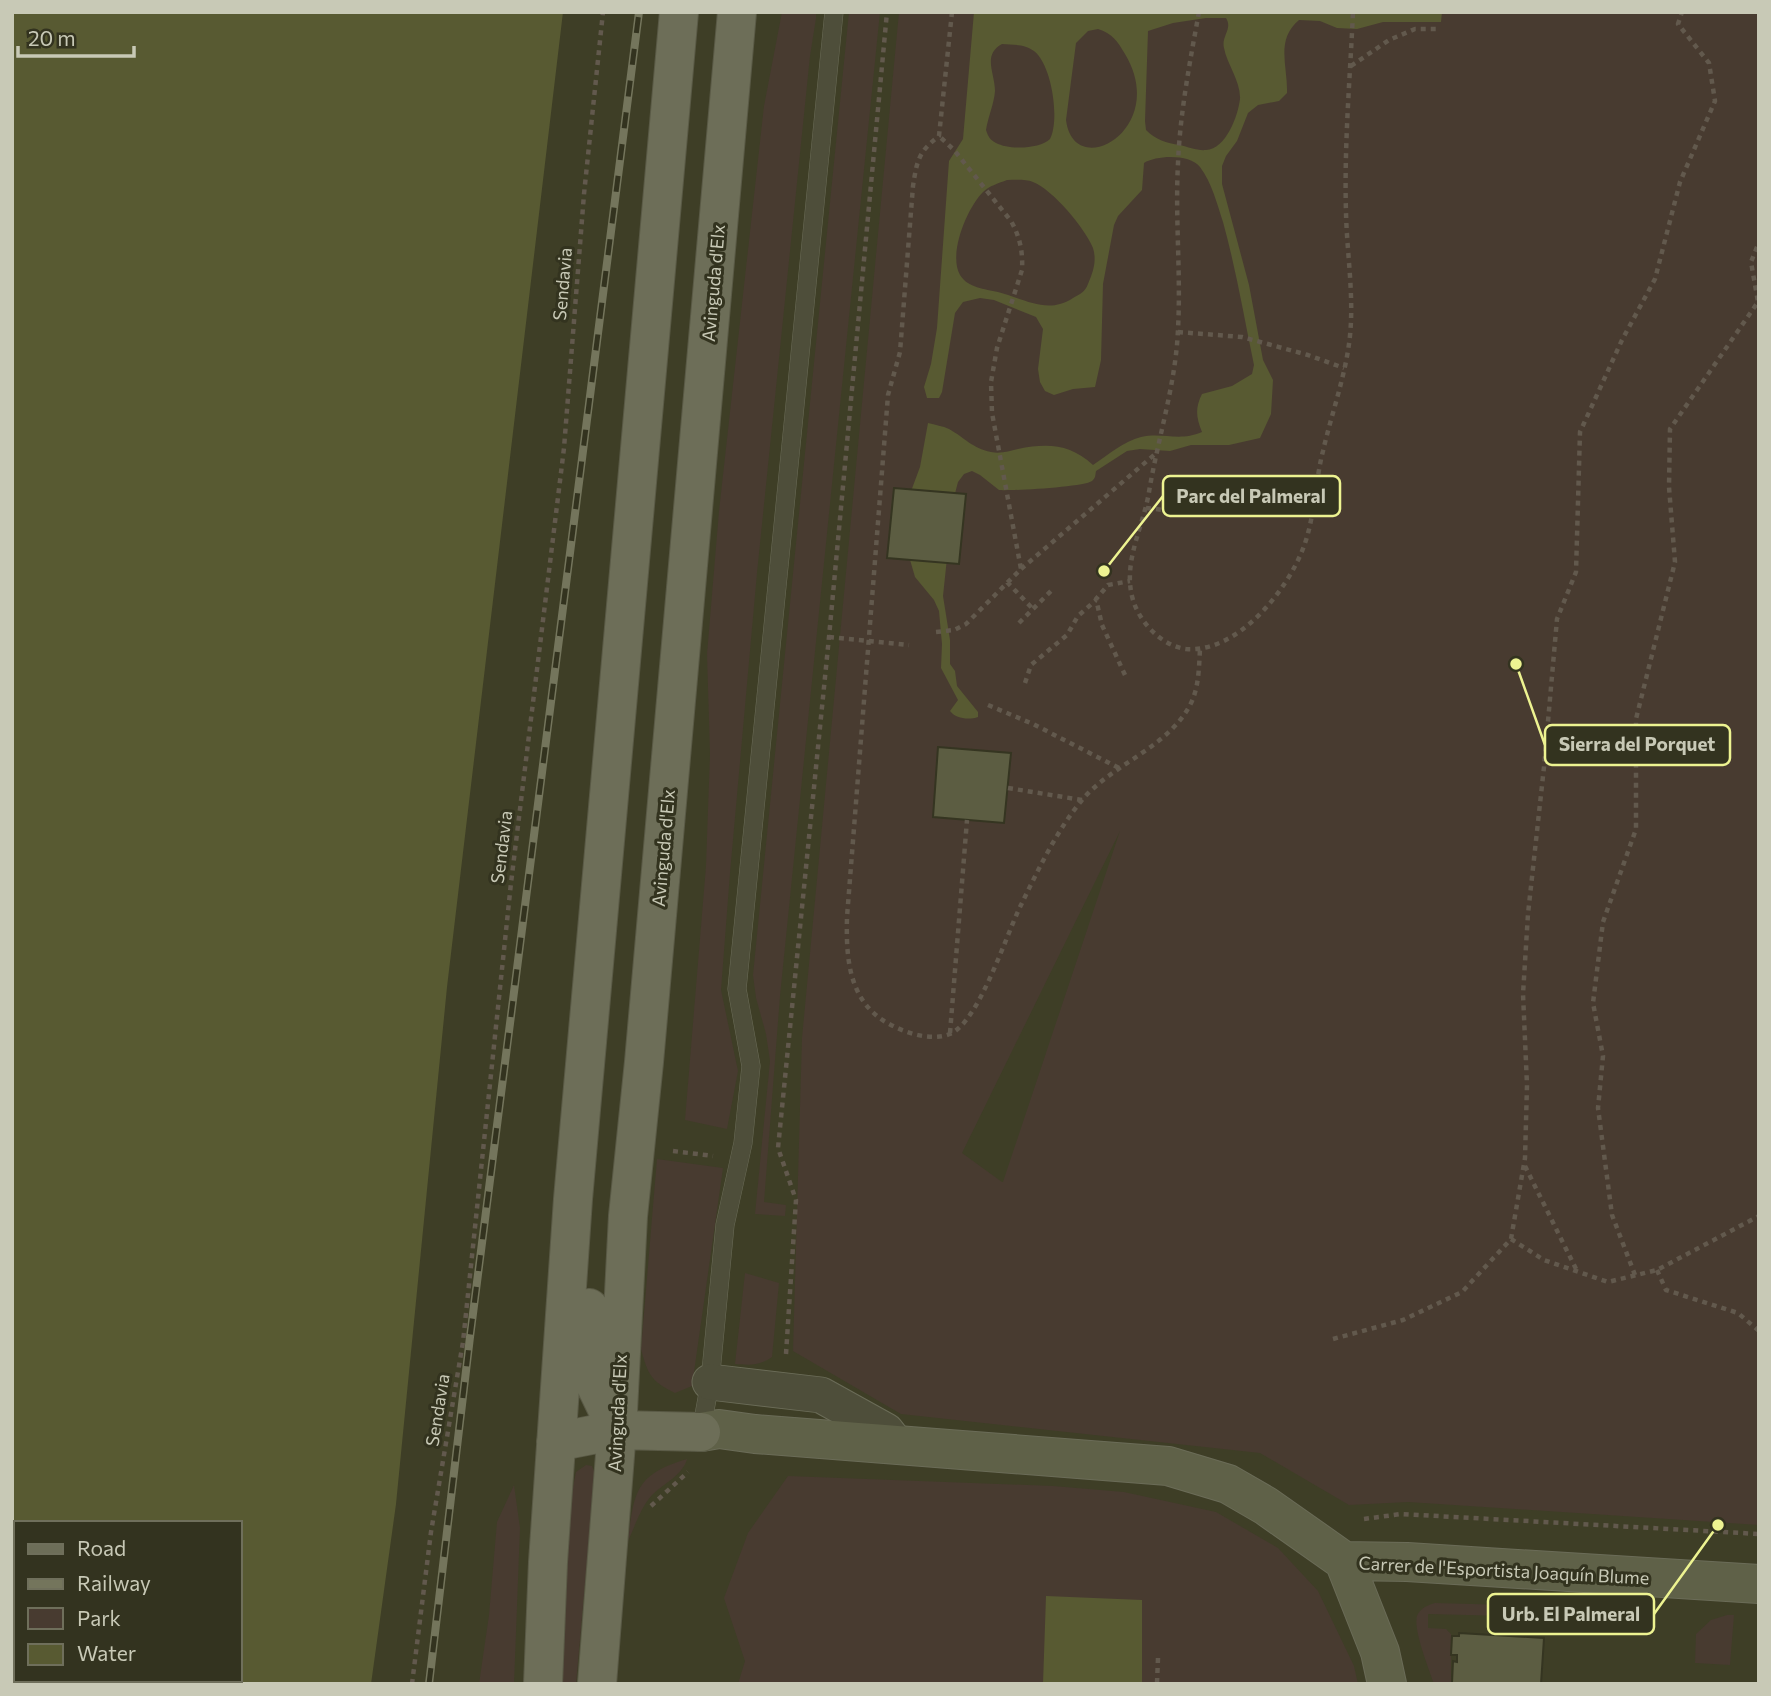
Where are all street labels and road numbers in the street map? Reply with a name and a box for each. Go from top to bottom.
street label: Avinguda d'Elx [697,223,729,343]
street label: Sendavia [548,247,576,321]
street label: Avinguda d'Elx [647,788,679,908]
street label: Sendavia [486,809,516,885]
street label: Avinguda d'Elx [603,1353,631,1472]
street label: Sendavia [420,1372,454,1448]
street label: Carrer de l'Esportista Joaquín Blume [1358,1551,1650,1589]

